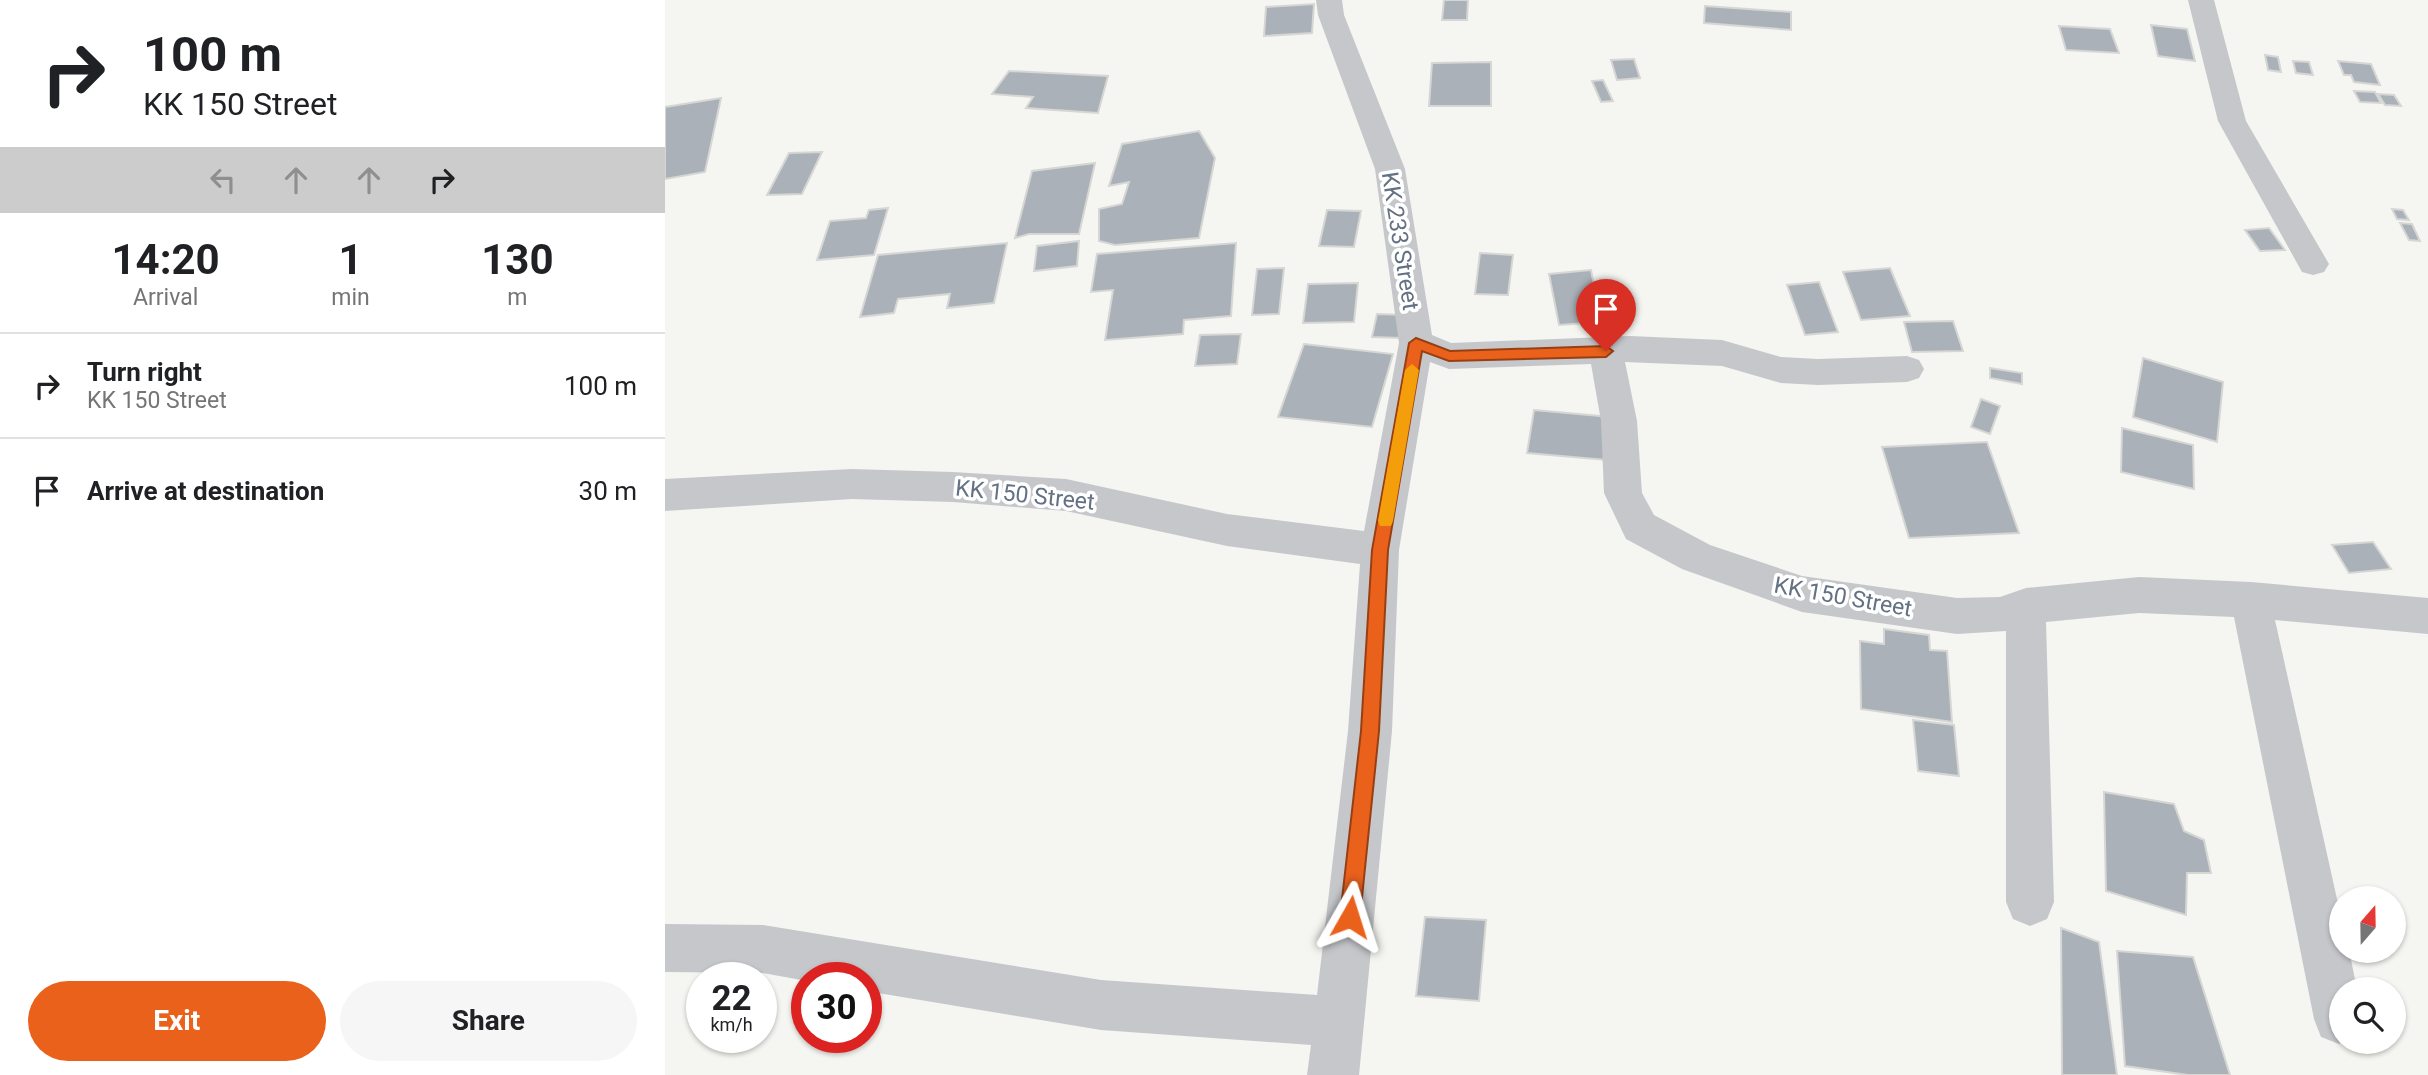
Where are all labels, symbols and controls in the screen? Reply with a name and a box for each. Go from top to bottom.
text: 100 m [143,26,282,83]
icon: right [28,28,119,119]
text: KK 150 Street [143,85,337,123]
icon: left [204,161,242,199]
icon: ahead [277,161,315,199]
icon: ahead [350,161,388,199]
icon: right [423,161,461,199]
street label: KK 233 Street [1376,170,1424,312]
text: 14:20 [112,235,220,284]
text: 1 [338,235,363,284]
text: 130 [481,235,554,284]
pin [1576,279,1636,351]
text: Arrival [133,284,198,311]
text: min [331,284,370,311]
text: m [507,284,527,311]
icon: arrive [1587,290,1625,328]
text: Turn right [87,357,202,387]
icon: right [28,367,66,405]
text: 100 m [564,371,637,401]
text: KK 150 Street [87,387,227,414]
icon: arrive [28,472,66,510]
street label: KK 150 Street [954,474,1096,516]
text: Arrive at destination [87,476,324,506]
text: 30 m [579,476,637,506]
street label: KK 150 Street [1772,572,1914,622]
position arrow [1313,880,1387,954]
north arrow [2329,886,2406,962]
map controls [2329,886,2406,1054]
speed limit sign: 30 [791,962,882,1053]
button: search [2329,977,2406,1054]
text: 22 [711,978,752,1019]
button: Exit [28,981,326,1061]
button: Share [340,981,637,1061]
text: km/h [710,1014,753,1035]

